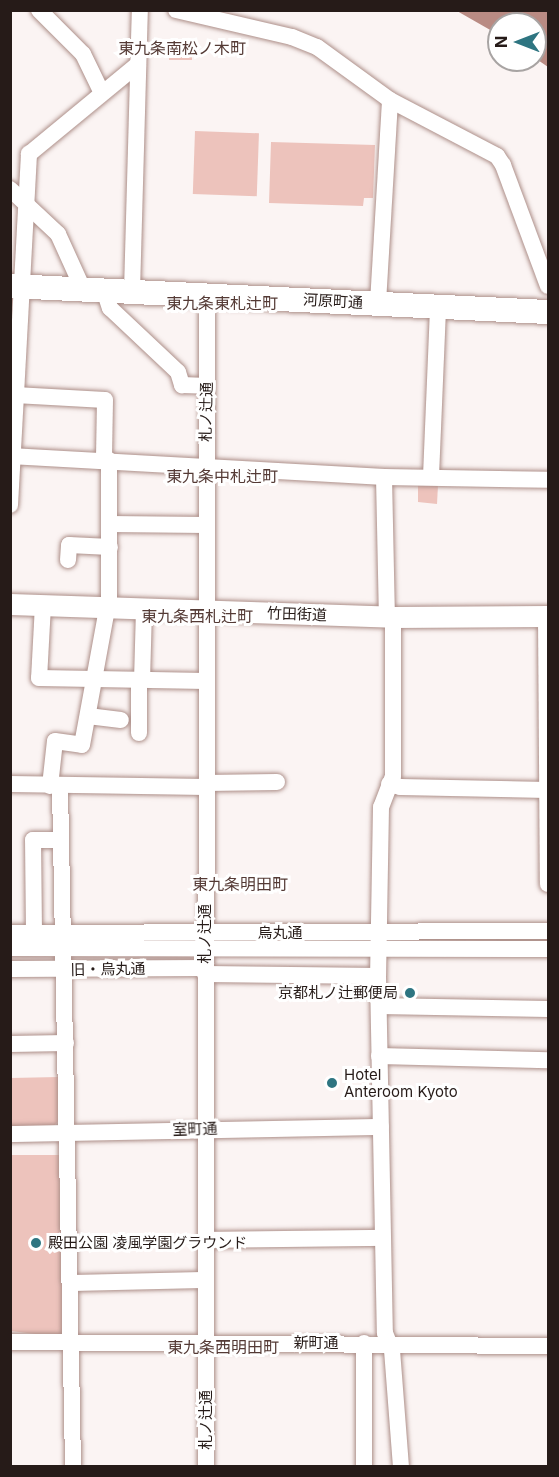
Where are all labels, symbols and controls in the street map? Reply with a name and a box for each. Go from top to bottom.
north arrow [487,12,547,72]
text: N [491,36,511,48]
district label: 東九条南松ノ木町 [118,38,246,58]
street label: 河原町通 [303,290,363,312]
district label: 東九条東札辻町 [166,293,278,313]
street label: 札ノ辻通 [196,382,216,442]
district label: 東九条中札辻町 [166,466,278,486]
street label: 竹田街道 [267,604,327,624]
district label: 東九条西札辻町 [141,606,253,626]
district label: 東九条明田町 [192,874,288,894]
street label: 札ノ辻通 [196,904,214,964]
street label: 烏丸通 [258,924,302,942]
street label: 旧・烏丸通 [70,959,146,979]
place label: 京都札ノ辻郵便局 [278,984,398,1002]
marker: 京都札ノ辻郵便局 [403,986,417,1000]
place label: Hotel Anteroom Kyoto [344,1065,458,1100]
marker: Hotel Anteroom Kyoto [325,1076,339,1090]
street label: 室町通 [172,1119,218,1139]
place label: 殿田公園 凌風学園グラウンド [48,1234,247,1252]
marker: 殿田公園 凌風学園グラウンド [29,1236,43,1250]
street label: 新町通 [294,1334,338,1352]
district label: 東九条西明田町 [167,1337,279,1357]
street label: 札ノ辻通 [197,1390,215,1450]

